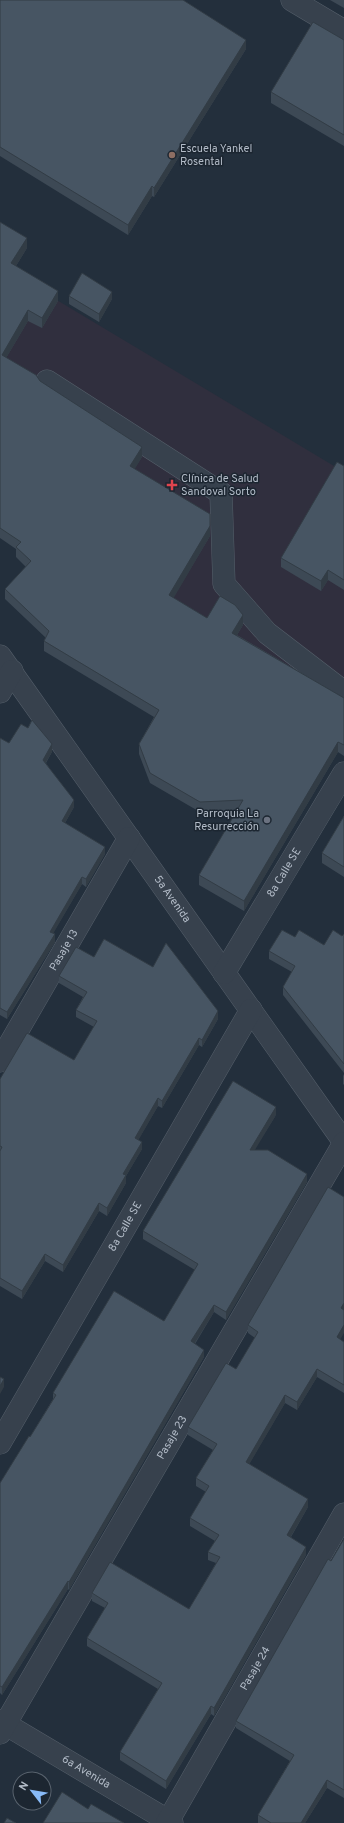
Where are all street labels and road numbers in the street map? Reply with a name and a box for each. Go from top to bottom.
street label: 8a Calle SE [264,845,305,900]
street label: 5a Avenida [151,873,194,926]
street label: Pasaje 13 [47,927,82,974]
street label: 8a Calle SE [105,1199,145,1254]
street label: Pasaje 23 [154,1413,190,1462]
street label: Pasaje 24 [237,1644,274,1693]
street label: 6a Avenida [59,1752,113,1792]

